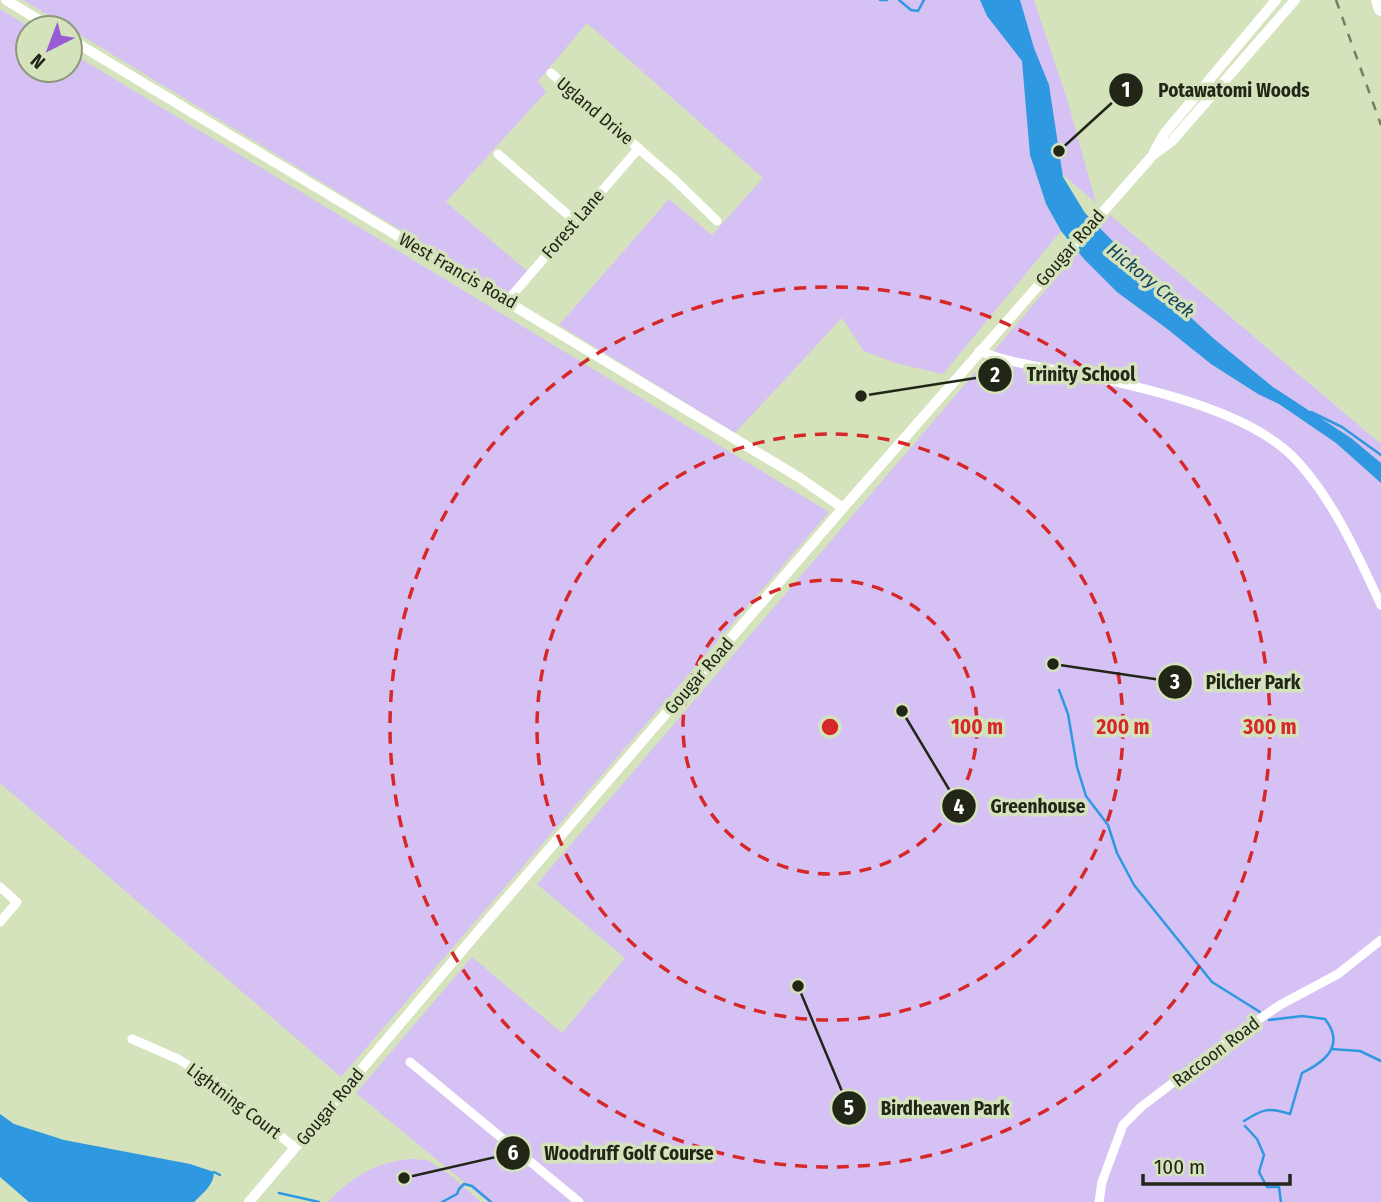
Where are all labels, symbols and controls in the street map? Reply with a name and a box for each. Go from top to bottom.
north arrow [14,14,84,84]
text: N [26,49,50,74]
callout: Potawatomi Woods [1109,70,1323,110]
street label: Ugland Drive [552,72,638,150]
text: 1 [1122,77,1130,103]
text: Potawatomi Woods [1158,79,1310,102]
street label: Forest Lane [537,185,609,263]
street label: Gougar Road [1031,205,1109,291]
street label: West Francis Road [395,228,521,314]
water label: Hickory Creek [1102,238,1199,323]
callout: Trinity School [978,355,1149,395]
text: 2 [989,362,1000,388]
text: Trinity School [1027,363,1136,386]
street label: Gougar Road [660,633,738,719]
callout: Pilcher Park [1157,662,1315,702]
text: 3 [1169,669,1180,695]
text: Pilcher Park [1206,671,1301,694]
text: 100 m [951,714,1003,740]
text: 200 m [1095,714,1150,740]
text: 300 m [1242,714,1297,740]
centre of rings [818,715,842,739]
callout: Greenhouse [941,786,1099,826]
text: 4 [954,794,965,820]
text: Greenhouse [991,795,1086,818]
street label: Raccoon Road [1168,1012,1264,1092]
street label: Lightning Court [183,1058,286,1144]
street label: Gougar Road [291,1064,369,1150]
callout: Birdheaven Park [832,1088,1024,1128]
text: 5 [844,1095,854,1121]
text: Birdheaven Park [881,1097,1010,1120]
callout: Woodruff Golf Course [495,1133,728,1173]
text: 6 [508,1140,519,1166]
text: Woodruff Golf Course [544,1142,714,1165]
scale bar [1143,1142,1290,1186]
text: 100 m [1154,1154,1205,1180]

